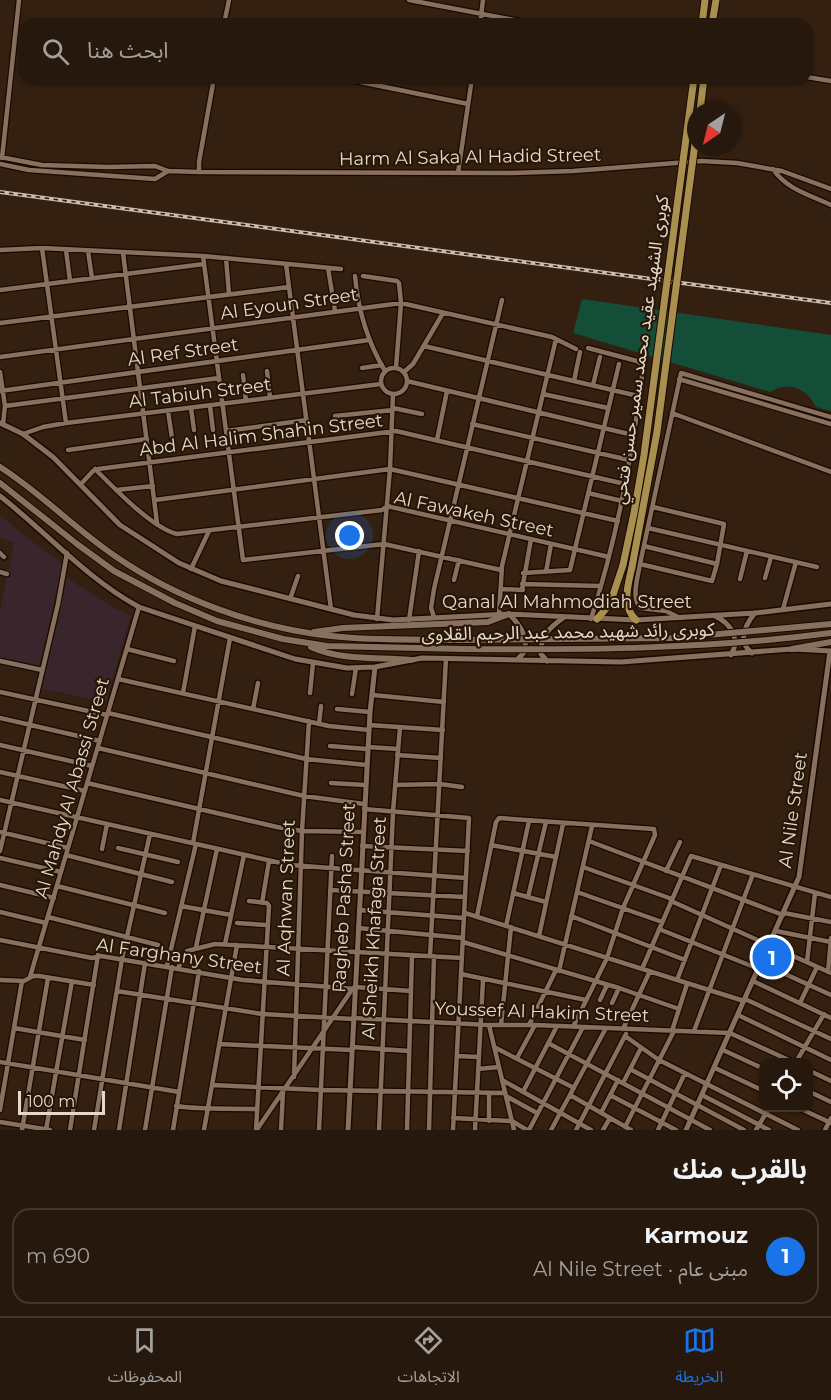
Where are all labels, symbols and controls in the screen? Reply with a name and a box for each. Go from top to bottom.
search box [18,18,813,84]
icon: search [39,35,72,68]
text: ابحث هنا [87,37,169,64]
north arrow [687,102,741,156]
street label: Harm Al Saka Al Hadid Street [339,144,601,170]
street label: كوبرى الشهيد عقيد محمد سمير حسن فتحي [608,194,676,506]
street label: Al Eyoun Street [219,283,359,325]
street label: Al Ref Street [126,333,240,371]
street label: Al Tabiuh Street [128,373,272,413]
street label: Abd Al Halim Shahin Street [138,409,384,461]
street label: Al Fawakeh Street [392,486,556,542]
your location [335,521,364,550]
street label: Qanal Al Mahmodiah Street [442,591,692,613]
street label: كوبرى رائد شهيد محمد عبد الرحيم القلاوى [421,618,715,648]
street label: Al Mahdy Al Abassi Street [30,675,114,901]
street label: Al Nile Street [774,751,812,869]
street label: Ragheb Pasha Street [328,803,360,993]
street label: Al Sheikh Khafaga Street [357,816,391,1040]
street label: Al Aqhwan Street [272,819,300,977]
street label: Al Farghany Street [95,933,263,979]
pin: 1 [752,934,792,980]
street label: Youssef Al Hakim Street [434,997,650,1027]
map controls [759,1058,813,1112]
button: locate [759,1058,813,1112]
scale bar [18,1088,105,1116]
text: 100 m [27,1092,75,1111]
text: بالقرب منك [673,1153,807,1185]
text: Karmouz [644,1222,748,1249]
text: 690 m [26,1244,90,1268]
text: 1 [782,1244,789,1268]
text: مبنى عام · Al Nile Street [533,1257,748,1281]
tab: المحفوظات [108,1324,182,1394]
tab: الاتجاهات [397,1324,460,1394]
tab: الخريطة [675,1324,723,1394]

